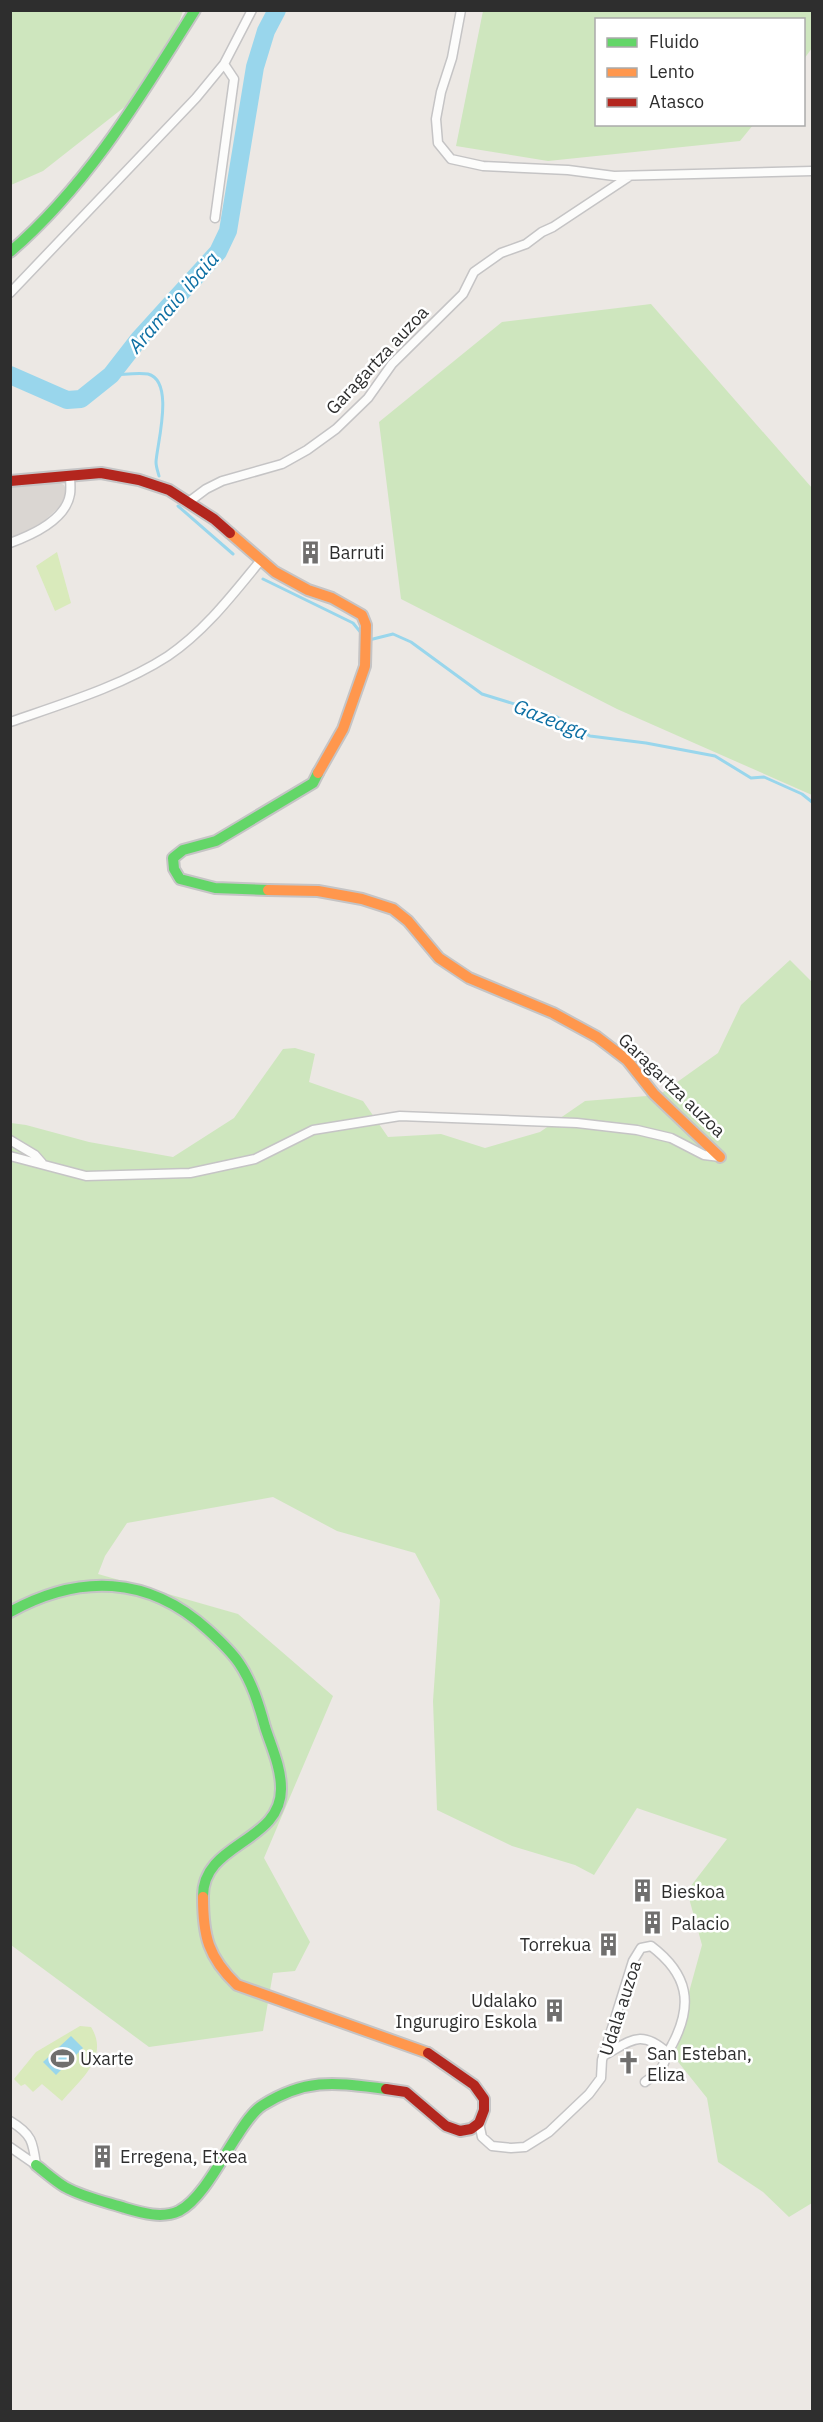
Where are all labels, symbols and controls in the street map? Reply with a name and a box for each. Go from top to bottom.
legend [595,18,805,126]
text: Fluido [649,30,699,53]
text: Lento [649,60,694,83]
text: Atasco [649,90,704,113]
water label: Aramaio ibaia [121,246,225,359]
street label: Garagartza auzoa [321,301,433,419]
building icon: Barruti [298,539,324,565]
place label: Barruti [329,541,385,564]
water label: Gazeaga [510,692,592,746]
street label: Garagartza auzoa [614,1028,731,1142]
building icon: Bieskoa [630,1878,656,1904]
place label: Bieskoa [661,1880,725,1903]
building icon: Palacio [640,1910,666,1936]
place label: Palacio [671,1912,729,1935]
building icon: Torrekua [596,1931,622,1957]
place label: Torrekua [520,1933,591,1956]
street label: Udala auzoa [594,1957,646,2058]
place label: Udalako Ingurugiro Eskola [395,1989,537,2033]
building icon: Udalako Ingurugiro Eskola [542,1997,568,2023]
place label: San Esteban, Eliza [647,2042,752,2086]
sports icon: Uxarte [49,2045,75,2071]
place label: Uxarte [80,2047,134,2070]
church icon: San Esteban, Eliza [616,2050,642,2076]
building icon: Erregena, Etxea [89,2143,115,2169]
place label: Erregena, Etxea [120,2145,248,2168]

